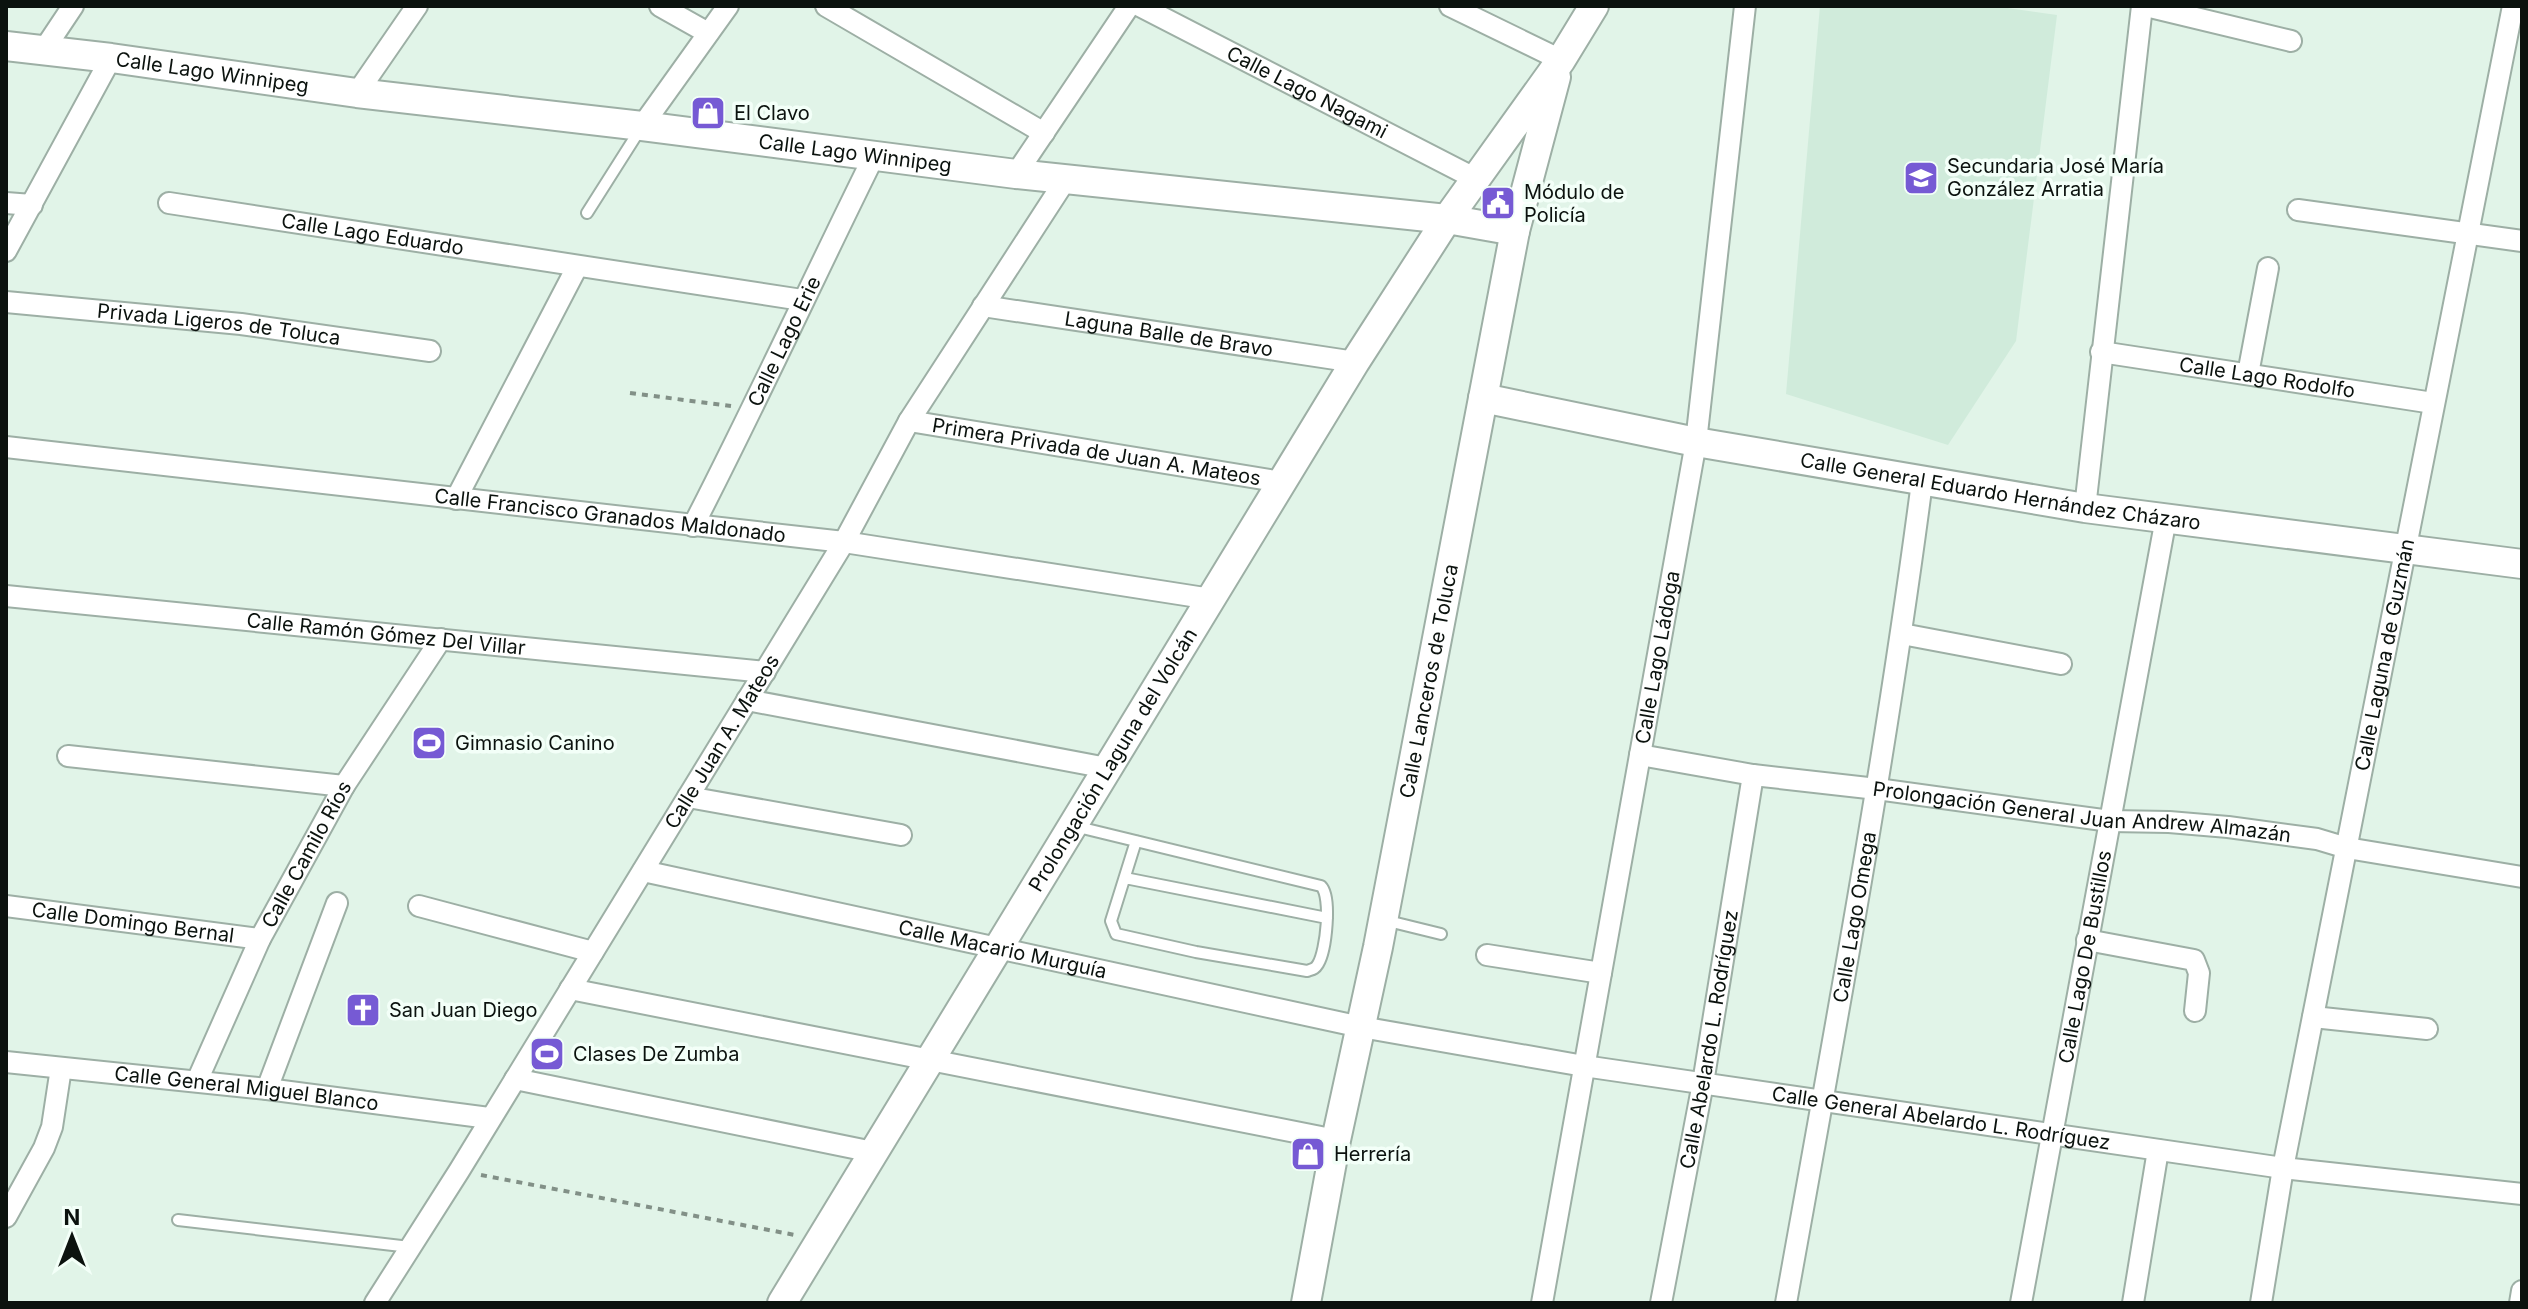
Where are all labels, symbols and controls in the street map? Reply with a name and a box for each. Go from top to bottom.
street label: Calle Lago Nagami [1223,41,1392,143]
street label: Calle Lago Winnipeg [114,47,310,98]
shop icon: El Clavo [689,94,727,132]
place label: El Clavo [734,101,810,125]
street label: Calle Lago Winnipeg [757,129,953,178]
place label: Secundaria José María González Arratia [1947,154,2164,201]
school or university icon: Secundaria José María González Arratia [1902,159,1940,197]
place label: Módulo de Policía [1524,180,1625,227]
public building icon: Módulo de Policía [1479,184,1517,222]
street label: Calle Lago Eduardo [280,208,465,260]
street label: Calle Lago Erie [743,272,826,410]
street label: Privada Ligeros de Toluca [96,299,342,350]
street label: Laguna Balle de Bravo [1063,306,1275,362]
street label: Calle Lago Rodolfo [2177,352,2357,403]
street label: Primera Privada de Juan A. Mateos [930,413,1263,490]
street label: Calle General Eduardo Hernández Cházaro [1798,448,2202,535]
street label: Calle Francisco Granados Maldonado [433,484,787,547]
street label: Calle Laguna de Guzmán [2350,537,2419,773]
street label: Calle Lanceros de Toluca [1395,562,1463,800]
street label: Calle Lago Ládoga [1630,569,1685,746]
street label: Calle Ramón Gómez Del Villar [246,608,527,660]
street label: Prolongación Laguna del Volcán [1023,624,1202,896]
street label: Calle Juan A. Mateos [659,650,784,833]
sports icon: Gimnasio Canino [410,724,448,762]
place label: Gimnasio Canino [455,731,615,755]
street label: Calle Camilo Ríos [257,777,356,932]
street label: Prolongación General Juan Andrew Almazán [1871,777,2293,847]
street label: Calle Lago Omega [1828,830,1881,1005]
street label: Calle Lago De Bustillos [2054,848,2116,1065]
street label: Calle Domingo Bernal [30,897,236,948]
street label: Calle Abelardo L. Rodríguez [1675,908,1743,1171]
street label: Calle Macario Murguía [896,915,1109,983]
church icon: San Juan Diego [344,991,382,1029]
place label: San Juan Diego [389,998,538,1022]
sports icon: Clases De Zumba [528,1035,566,1073]
place label: Clases De Zumba [573,1042,739,1066]
street label: Calle General Miguel Blanco [113,1061,380,1115]
street label: Calle General Abelardo L. Rodríguez [1770,1082,2112,1155]
shop icon: Herrería [1289,1135,1327,1173]
place label: Herrería [1334,1142,1411,1166]
north arrow [32,1197,112,1277]
text: N [64,1204,80,1230]

